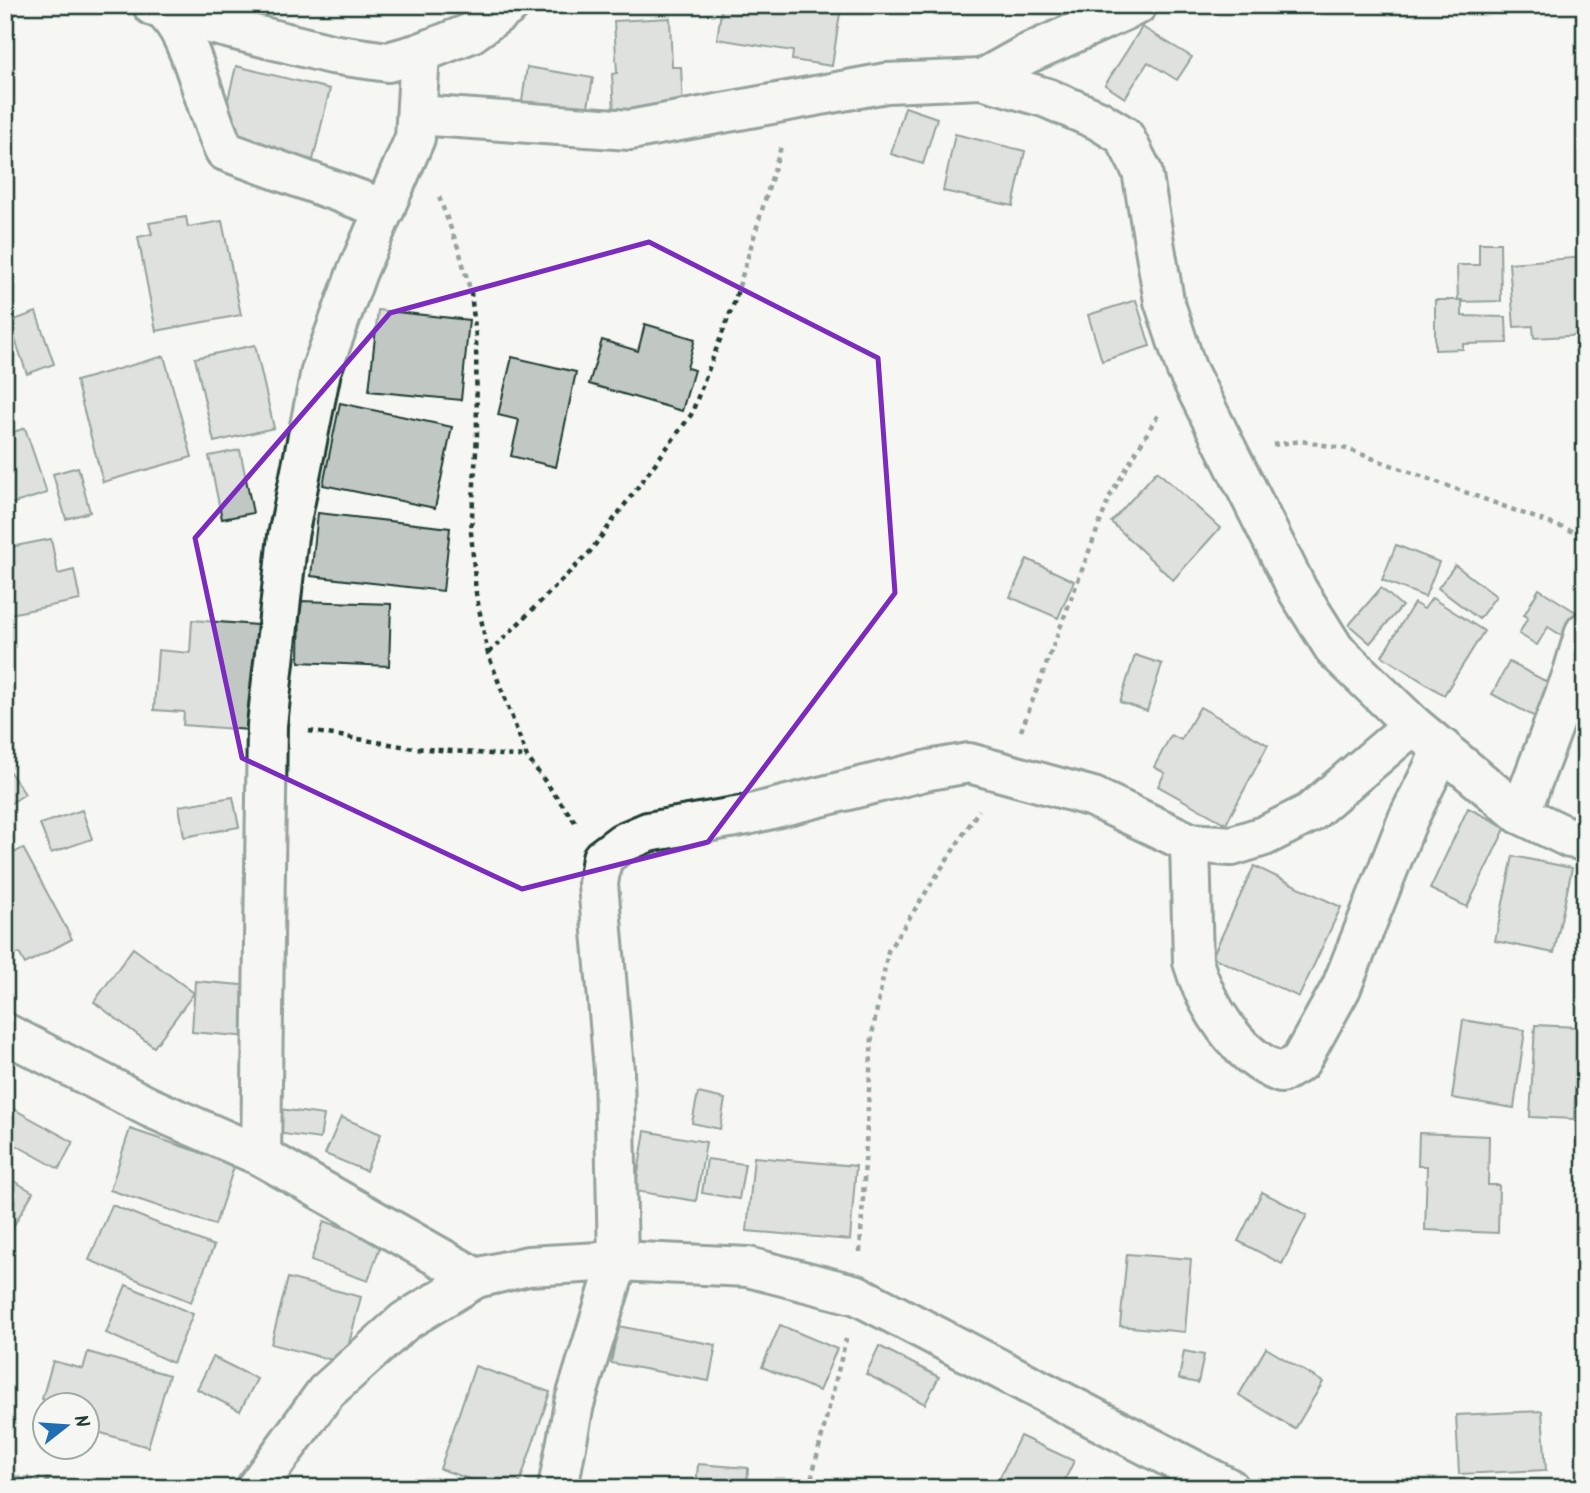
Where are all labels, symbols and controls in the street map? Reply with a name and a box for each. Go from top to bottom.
north arrow [32,1392,102,1462]
text: N [64,1411,96,1432]

